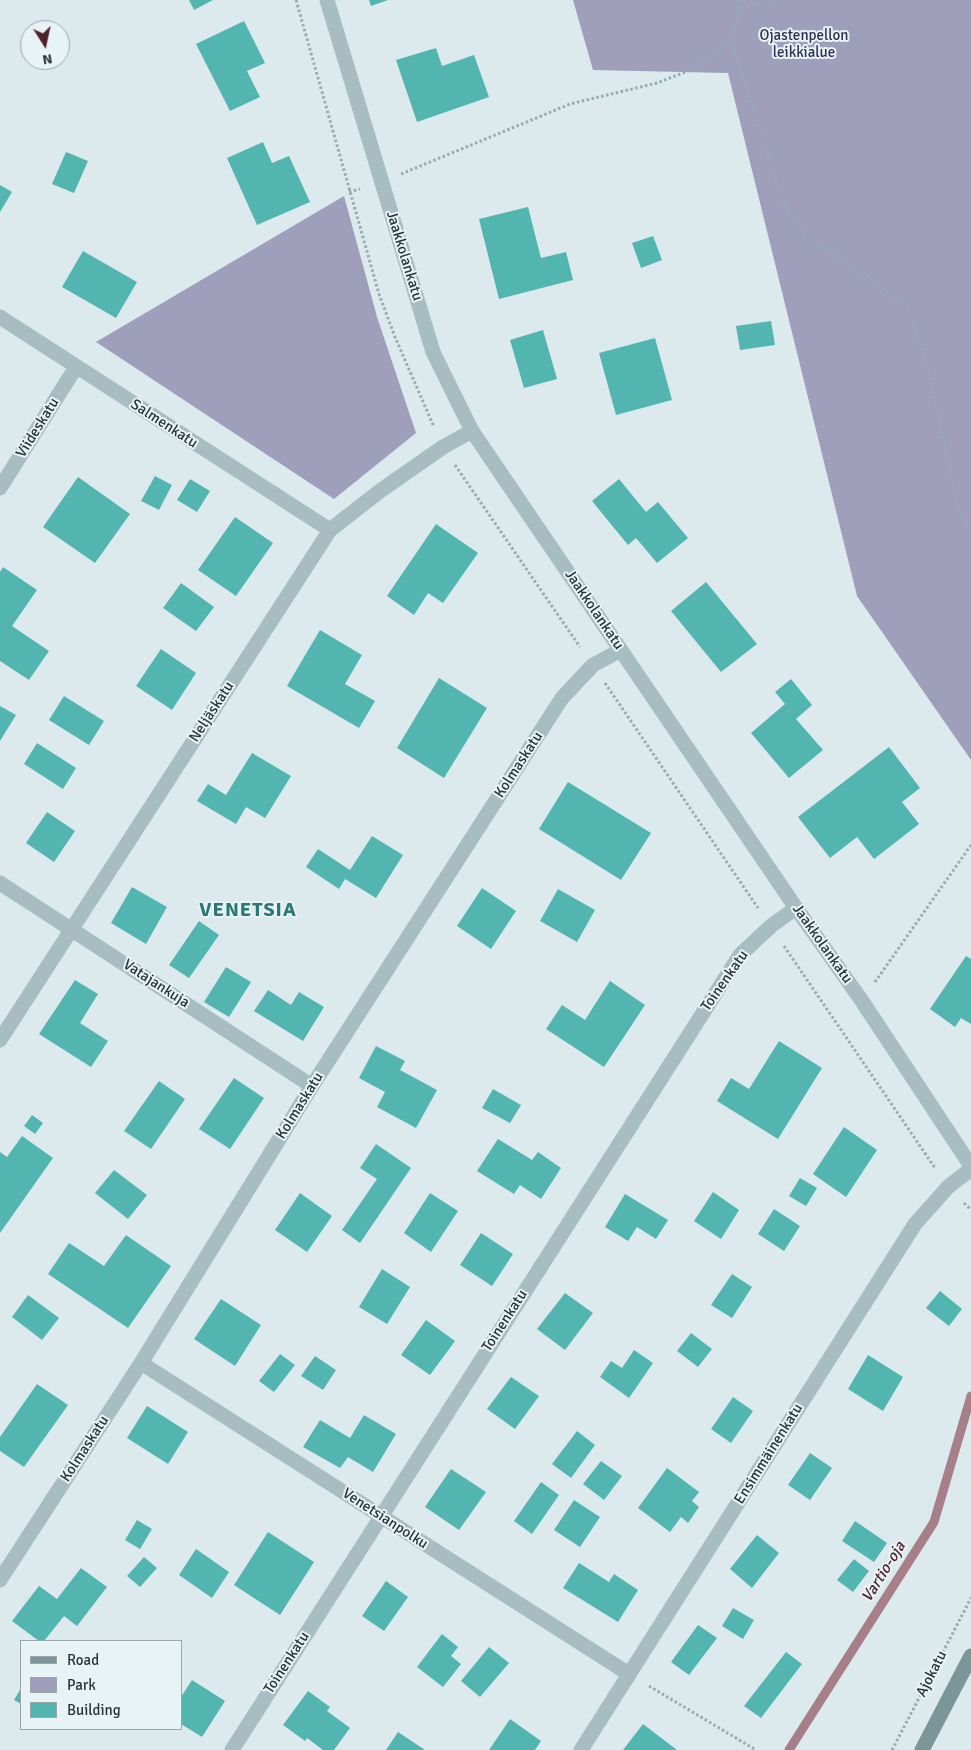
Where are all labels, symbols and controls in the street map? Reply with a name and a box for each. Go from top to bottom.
north arrow [20,20,70,70]
park label: Ojastenpellon leikkialue [760,27,848,62]
text: N [41,50,54,68]
street label: Jaakkolankatu [382,209,426,303]
street label: Viideskatu [13,395,63,461]
street label: Salmenkatu [127,396,201,452]
street label: Jaakkolankatu [561,567,627,653]
street label: Neljäskatu [186,678,238,746]
street label: Kolmaskatu [491,728,547,802]
district label: VENETSIA [198,899,298,923]
street label: Jaakkolankatu [788,901,856,987]
street label: Toinenkatu [697,947,753,1015]
street label: Vatajankuja [119,956,193,1012]
street label: Kolmaskatu [272,1069,328,1143]
street label: Toinenkatu [478,1287,532,1355]
street label: Ensimmäinenkatu [731,1400,807,1508]
street label: Kolmaskatu [57,1412,113,1486]
street label: Venetsianpolku [339,1485,431,1553]
water label: Vartio-oja [858,1538,910,1606]
street label: Toinenkatu [260,1629,314,1697]
legend [20,1640,182,1730]
street label: Ajokatu [913,1648,951,1700]
text: Road [67,1651,99,1669]
text: Park [67,1676,96,1694]
text: Building [67,1701,121,1719]

